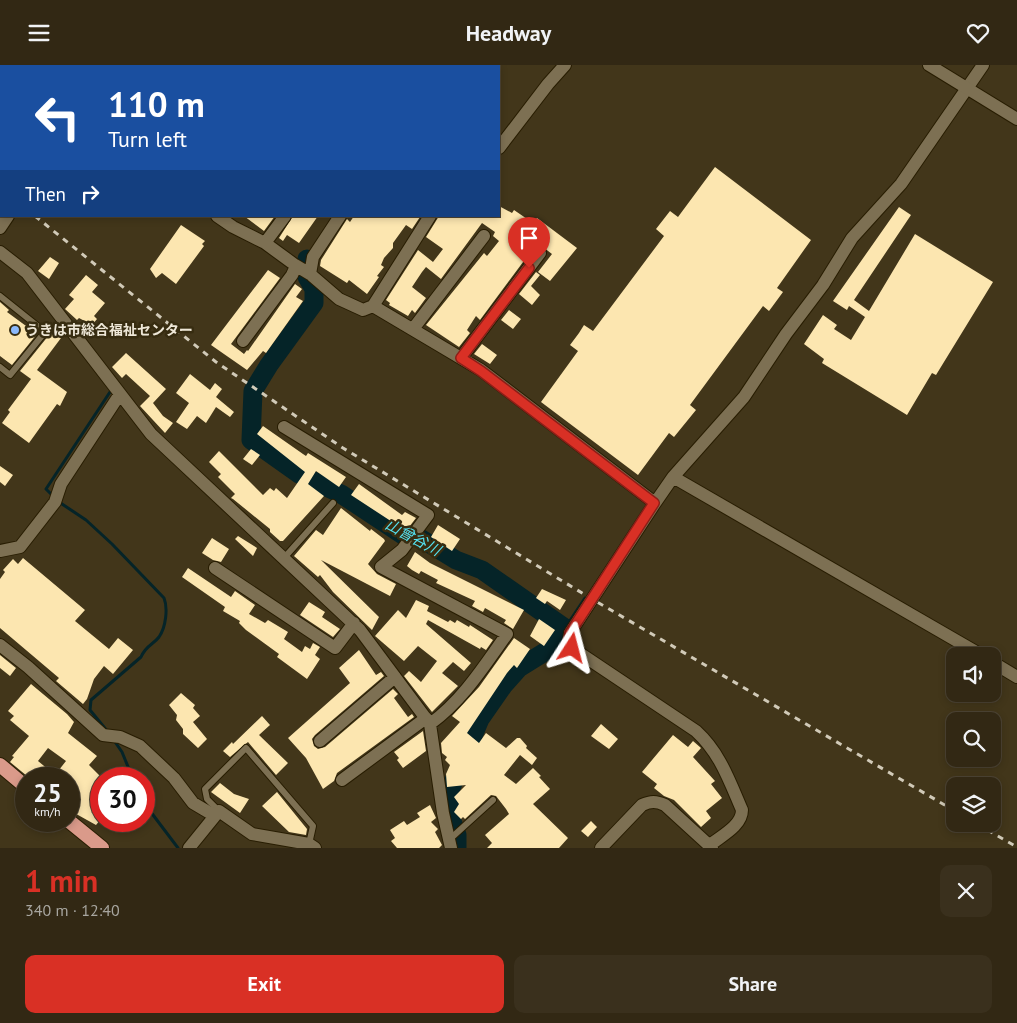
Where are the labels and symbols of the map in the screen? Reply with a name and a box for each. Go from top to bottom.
pin [508,217,550,268]
place label: うきは市総合福祉センター [25,321,193,339]
marker: うきは市総合福祉センター [9,324,21,336]
water label: 山曾谷川 [382,515,446,560]
position arrow [545,621,597,673]
speed limit sign: 30 [90,767,155,832]

